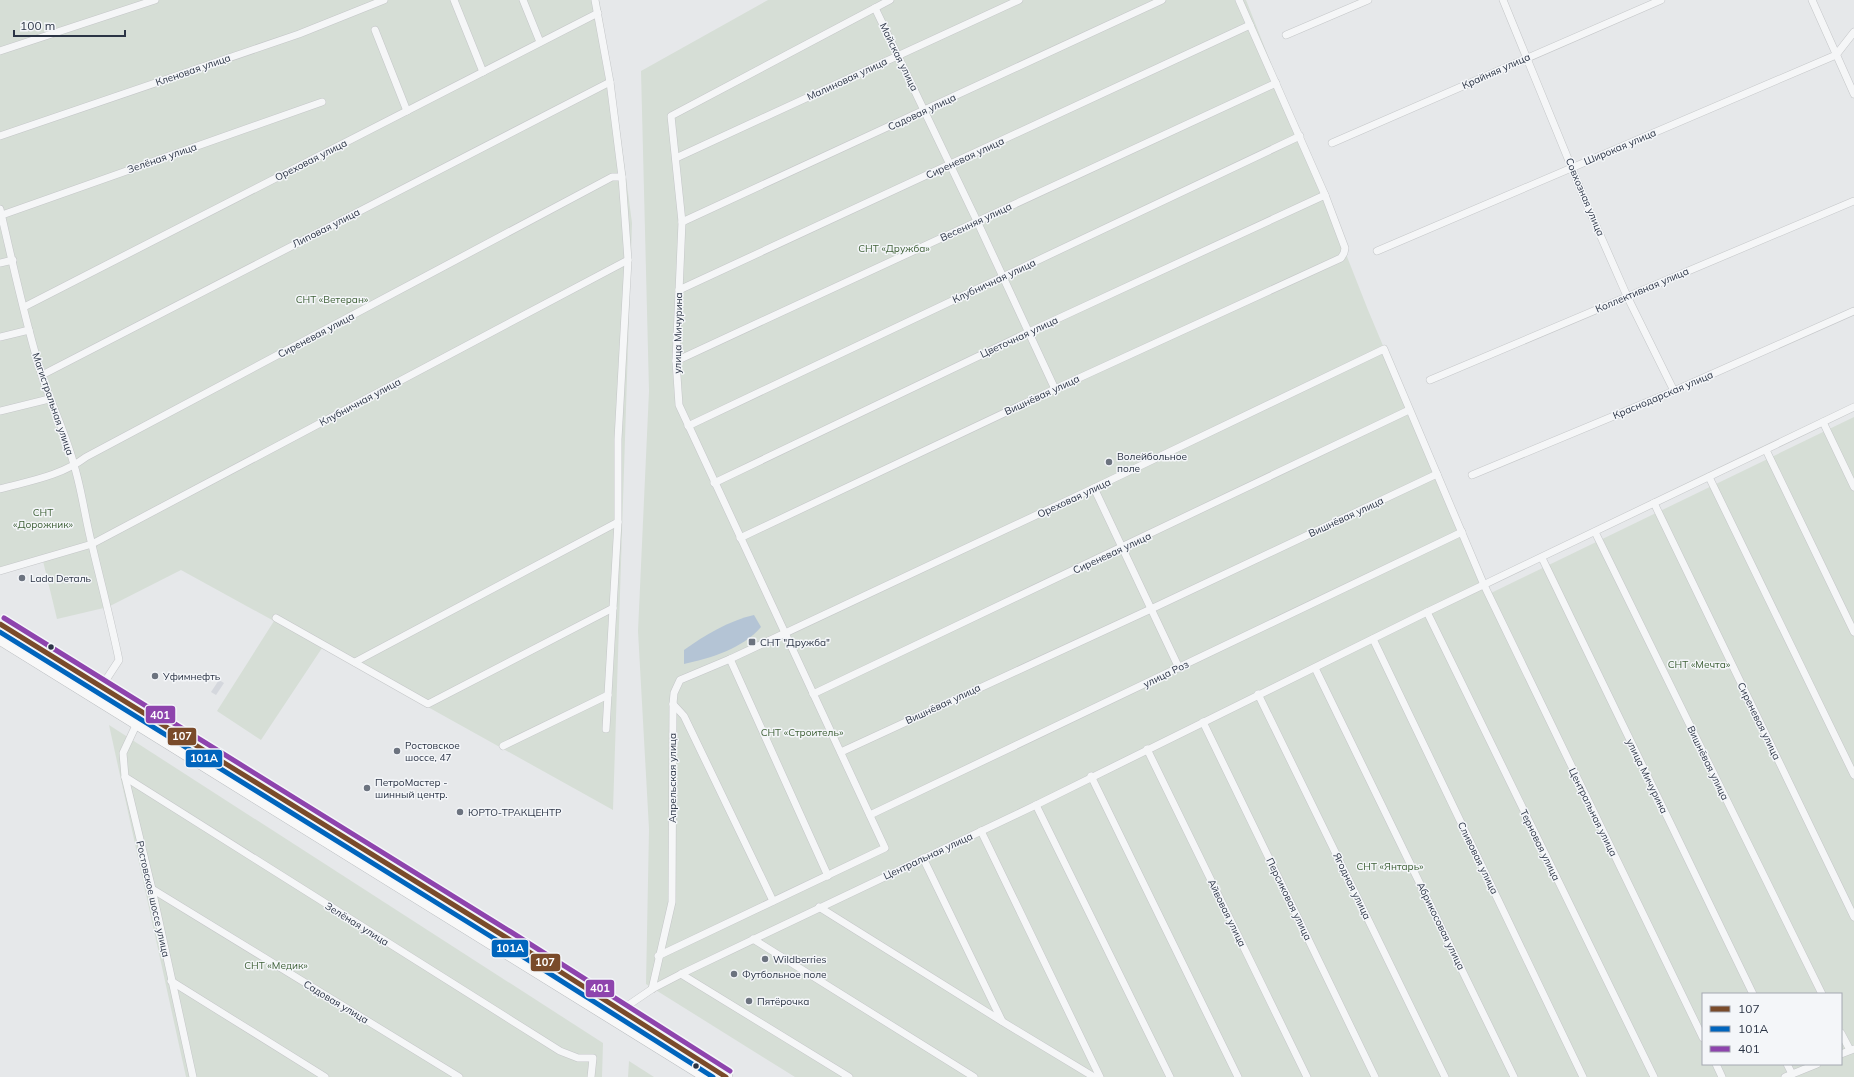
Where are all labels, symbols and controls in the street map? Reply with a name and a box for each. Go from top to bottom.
scale bar [14,12,125,38]
text: 100 m [20,18,55,33]
street label: Майская улица [877,21,921,93]
street label: Крайняя улица [1460,50,1532,92]
street label: Кленовая улица [154,51,232,89]
street label: Малиновая улица [805,55,889,103]
street label: Садовая улица [886,91,958,133]
street label: Широкая улица [1582,126,1658,168]
street label: Сиреневая улица [924,134,1006,182]
street label: Ореховая улица [273,136,349,184]
street label: Зелёная улица [125,140,199,176]
street label: Совхозная улица [1563,156,1607,238]
street label: Весенняя улица [938,200,1014,244]
street label: Липовая улица [290,205,362,251]
park label: СНТ «Дружба» [858,242,930,255]
street label: Клубничная улица [950,256,1038,306]
street label: Коллективная улица [1593,264,1691,316]
street label: улица Мичурина [671,292,685,374]
park label: СНТ «Ветеран» [296,293,369,306]
street label: Сиреневая улица [275,309,357,361]
street label: Цветочная улица [978,313,1060,361]
street label: Магистральная улица [29,351,77,457]
street label: Краснодарская улица [1611,368,1715,422]
street label: Вишнёвая улица [1002,372,1082,418]
street label: Клубничная улица [317,375,403,429]
place label: Волейбольное поле [1117,450,1188,475]
marker: Волейбольное поле [1104,457,1114,467]
street label: Ореховая улица [1035,475,1113,521]
street label: Вишнёвая улица [1306,494,1386,540]
park label: СНТ «Дорожник» [13,506,74,531]
street label: Сиреневая улица [1071,529,1153,577]
place label: Lada Dеталь [30,572,92,585]
marker: Lada Dеталь [17,573,27,583]
place label: СНТ "Дружба" [760,636,830,649]
marker: СНТ "Дружба" [747,637,757,647]
unlabelled marker [46,642,56,652]
street label: улица Роз [1141,657,1191,691]
park label: СНТ «Мечта» [1668,658,1731,671]
place label: Уфимнефть [162,670,221,683]
marker: Уфимнефть [150,671,160,681]
street label: Сиреневая улица [1735,680,1783,762]
street label: Вишнёвая улица [903,681,983,727]
line badge: 401 [145,705,176,724]
text: 401 [150,708,170,722]
street label: Вишнёвая улица [1684,724,1732,802]
park label: СНТ «Строитель» [761,726,844,739]
line badge: 107 [167,727,197,746]
text: 107 [172,729,192,743]
street label: Апрельская улица [666,733,679,823]
street label: улица Мичурина [1623,737,1671,815]
place label: Ростовское шоссе, 47 [405,739,460,764]
marker: Ростовское шоссе, 47 [392,746,402,756]
line badge: 101А [185,749,223,768]
text: 101А [190,751,219,765]
street label: Центральная улица [1566,766,1620,858]
place label: ПетроМастер - шинный центр. [375,776,447,801]
marker: ПетроМастер - шинный центр. [362,783,372,793]
place label: ЮРТО-ТРАКЦЕНТР [468,806,562,819]
marker: ЮРТО-ТРАКЦЕНТР [455,807,465,817]
street label: Терновая улица [1517,807,1563,883]
street label: Сливовая улица [1455,820,1501,896]
street label: Центральная улица [881,830,975,882]
street label: Ростовское шоссе улица [133,840,173,958]
street label: Ягодная улица [1330,851,1374,921]
street label: Персиковая улица [1263,856,1315,942]
park label: СНТ «Янтарь» [1356,860,1424,873]
street label: Айвовая улица [1205,877,1249,949]
street label: Абрикосовая улица [1414,880,1468,972]
street label: Зелёная улица [323,899,391,949]
line badge: 101А [491,939,529,958]
text: 101А [496,941,525,955]
line badge: 107 [530,953,561,972]
place label: Wildberries [773,953,826,966]
marker: Wildberries [760,954,770,964]
text: 107 [535,955,555,969]
park label: СНТ «Медик» [244,959,308,972]
place label: Футбольное поле [742,968,827,981]
marker: Футбольное поле [729,969,739,979]
street label: Садовая улица [301,977,371,1027]
line badge: 401 [585,979,615,998]
text: 401 [590,981,610,995]
legend [1702,993,1842,1065]
place label: Пятёрочка [757,995,809,1008]
marker: Пятёрочка [744,996,754,1006]
text: 107 [1738,1001,1760,1016]
text: 101А [1738,1021,1769,1036]
text: 401 [1738,1041,1760,1056]
unlabelled marker [691,1061,701,1071]

